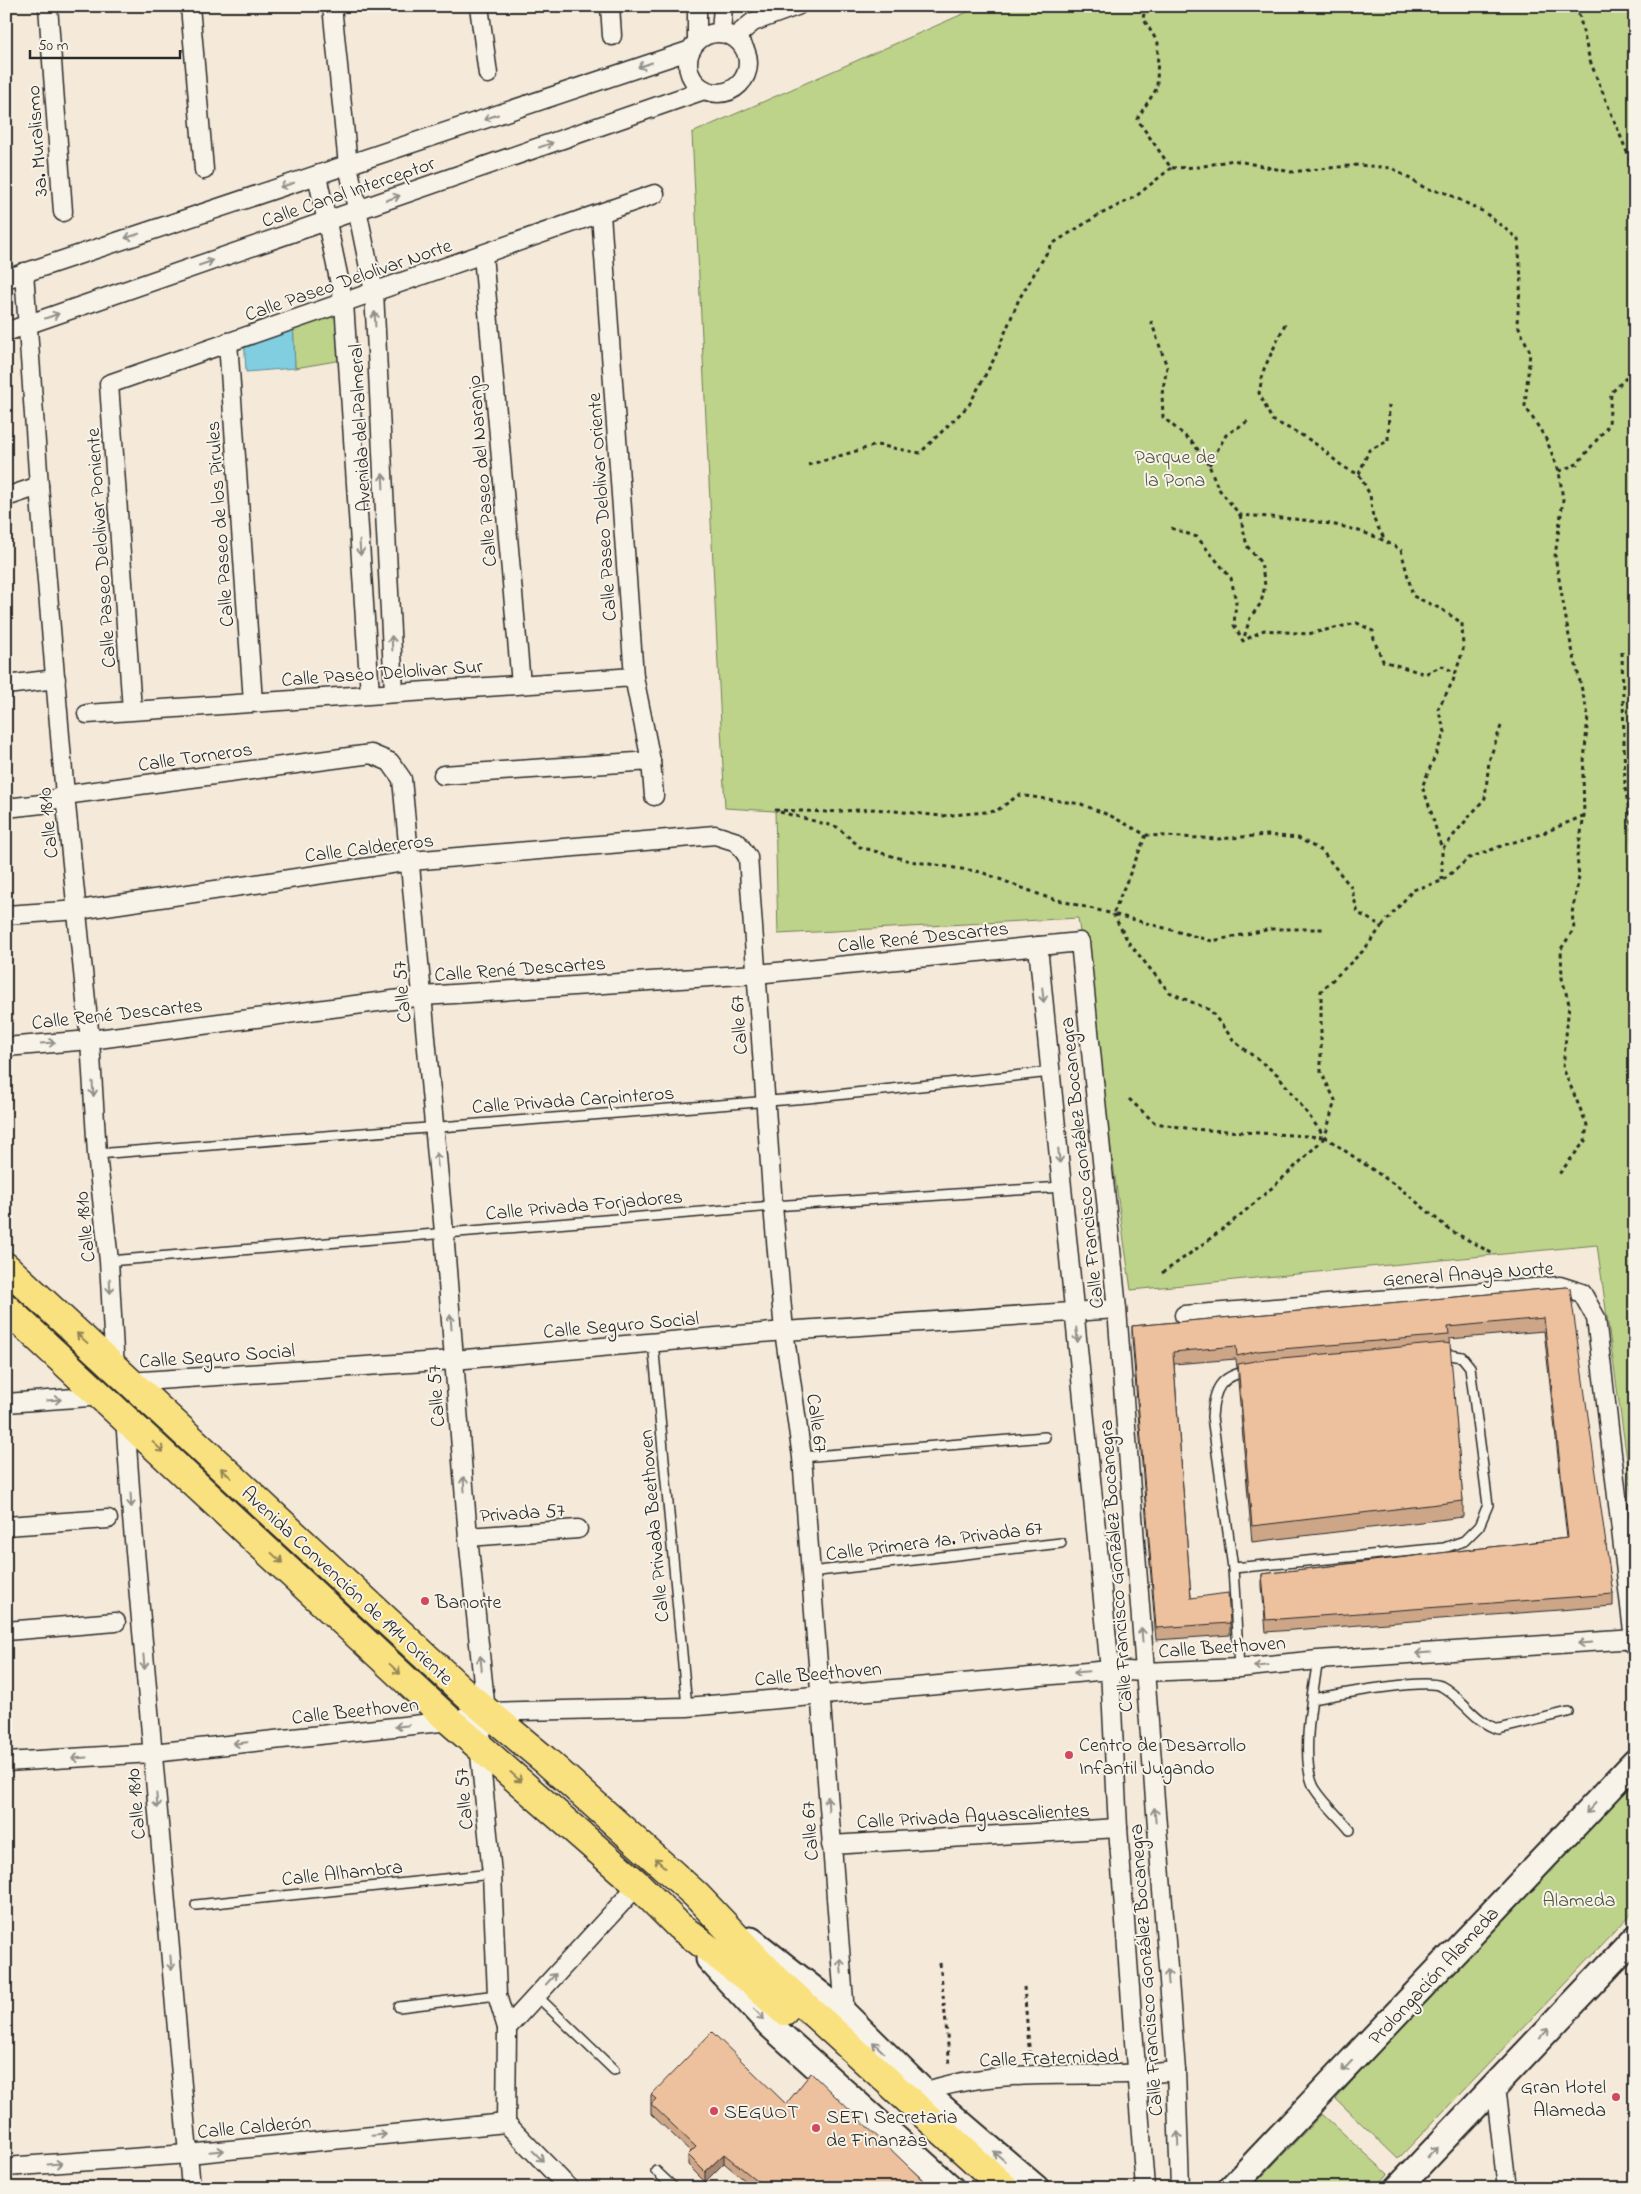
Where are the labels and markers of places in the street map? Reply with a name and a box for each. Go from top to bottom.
place label: Banorte [434,1589,501,1618]
marker: Banorte [419,1595,431,1607]
place label: Centro de Desarrollo Infantil Jugando [1079,1732,1246,1785]
marker: Centro de Desarrollo Infantil Jugando [1063,1749,1075,1761]
place label: Gran Hotel Alameda [1521,2074,1606,2126]
marker: Gran Hotel Alameda [1610,2091,1622,2103]
place label: SEGUOT [724,2099,799,2128]
place label: SEFI Secretaria de Finanzas [826,2104,958,2156]
marker: SEGUOT [708,2105,720,2117]
marker: SEFI Secretaria de Finanzas [810,2122,822,2134]

